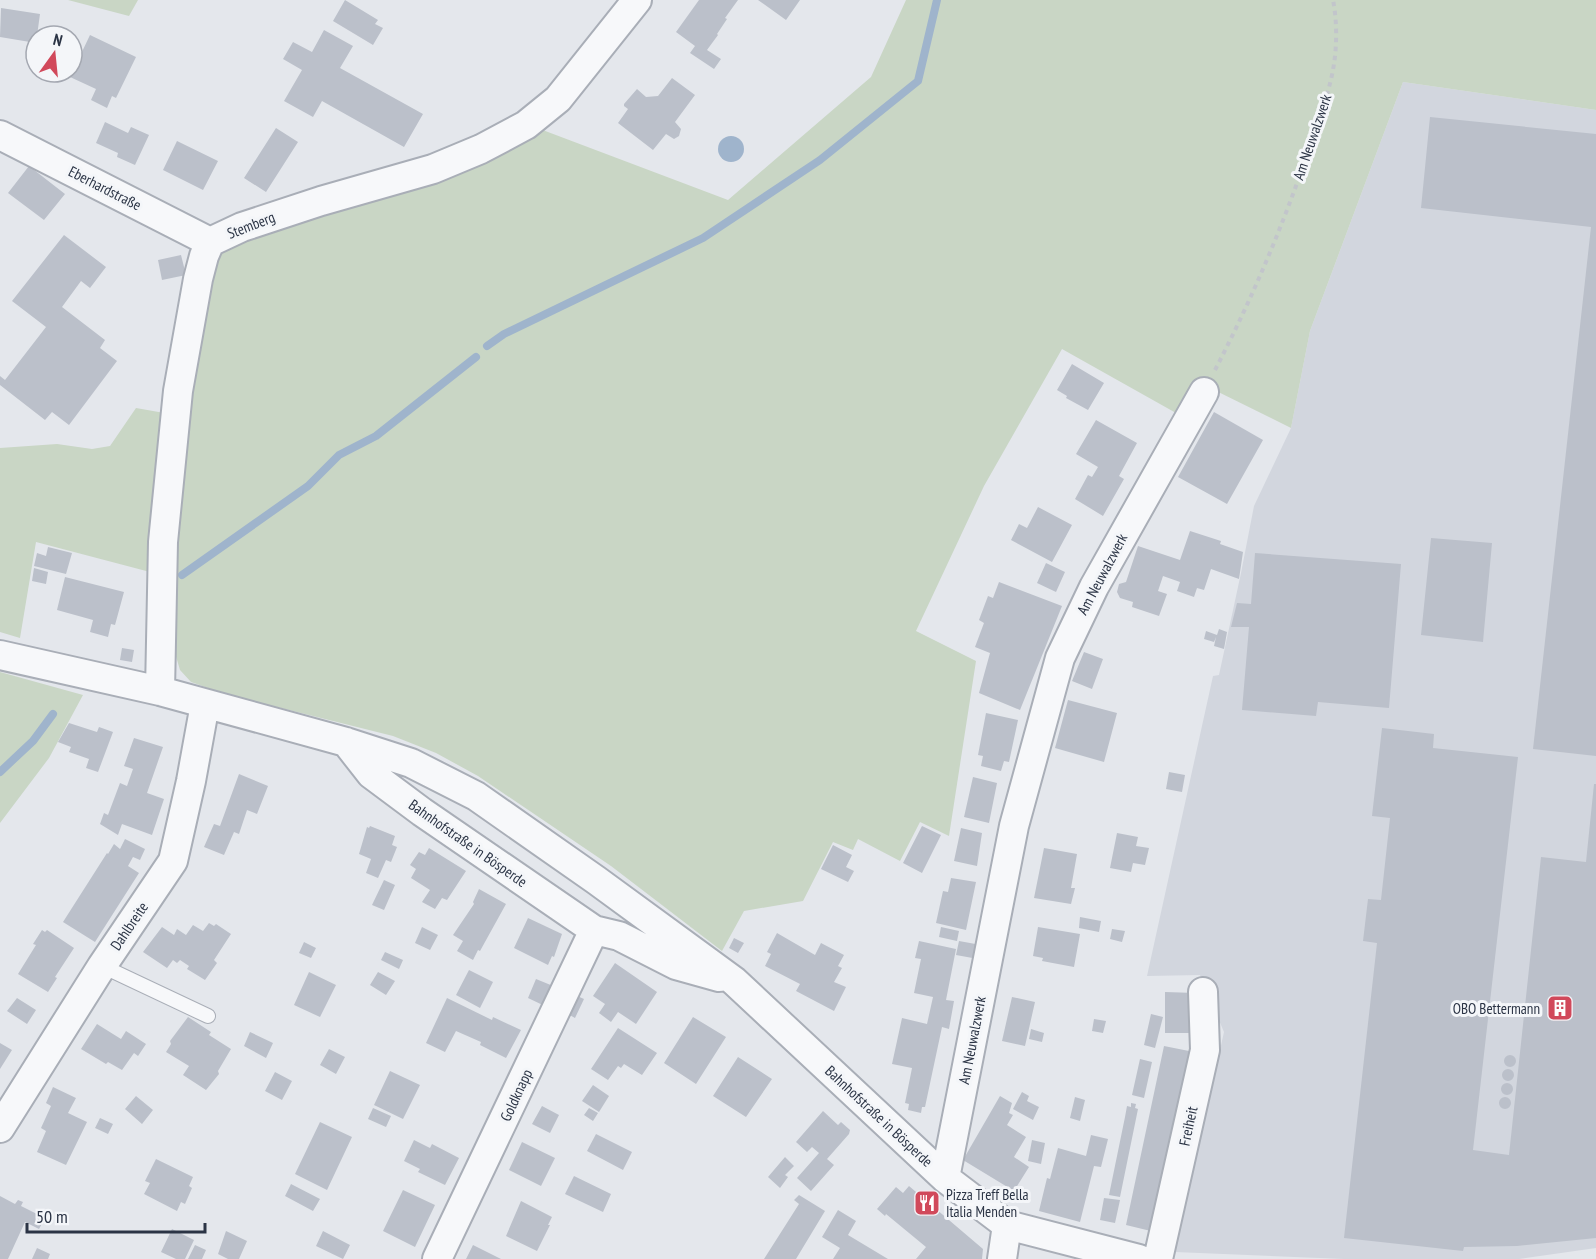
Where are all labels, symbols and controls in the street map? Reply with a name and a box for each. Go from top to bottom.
north arrow [24,24,84,84]
text: N [51,29,65,50]
street label: Am Neuwalzwerk [1288,91,1336,182]
street label: Eberhardstraße [65,162,145,214]
street label: Stemberg [224,207,278,243]
street label: Am Neuwalzwerk [1073,530,1131,618]
street label: Bahnhofstraße in Bösperde [405,795,531,891]
street label: Dahlbreite [106,898,152,954]
building icon: OBO Bettermann [1545,993,1575,1023]
street label: Am Neuwalzwerk [954,994,990,1086]
place label: OBO Bettermann [1453,999,1540,1018]
street label: Bahnhofstraße in Bösperde [821,1061,937,1171]
street label: Goldknapp [496,1066,536,1124]
street label: Freiheit [1175,1104,1201,1148]
place label: Pizza Treff Bella Italia Menden [946,1185,1029,1221]
restaurant icon: Pizza Treff Bella Italia Menden [912,1188,942,1218]
scale bar [27,1196,206,1234]
text: 50 m [36,1205,68,1228]

